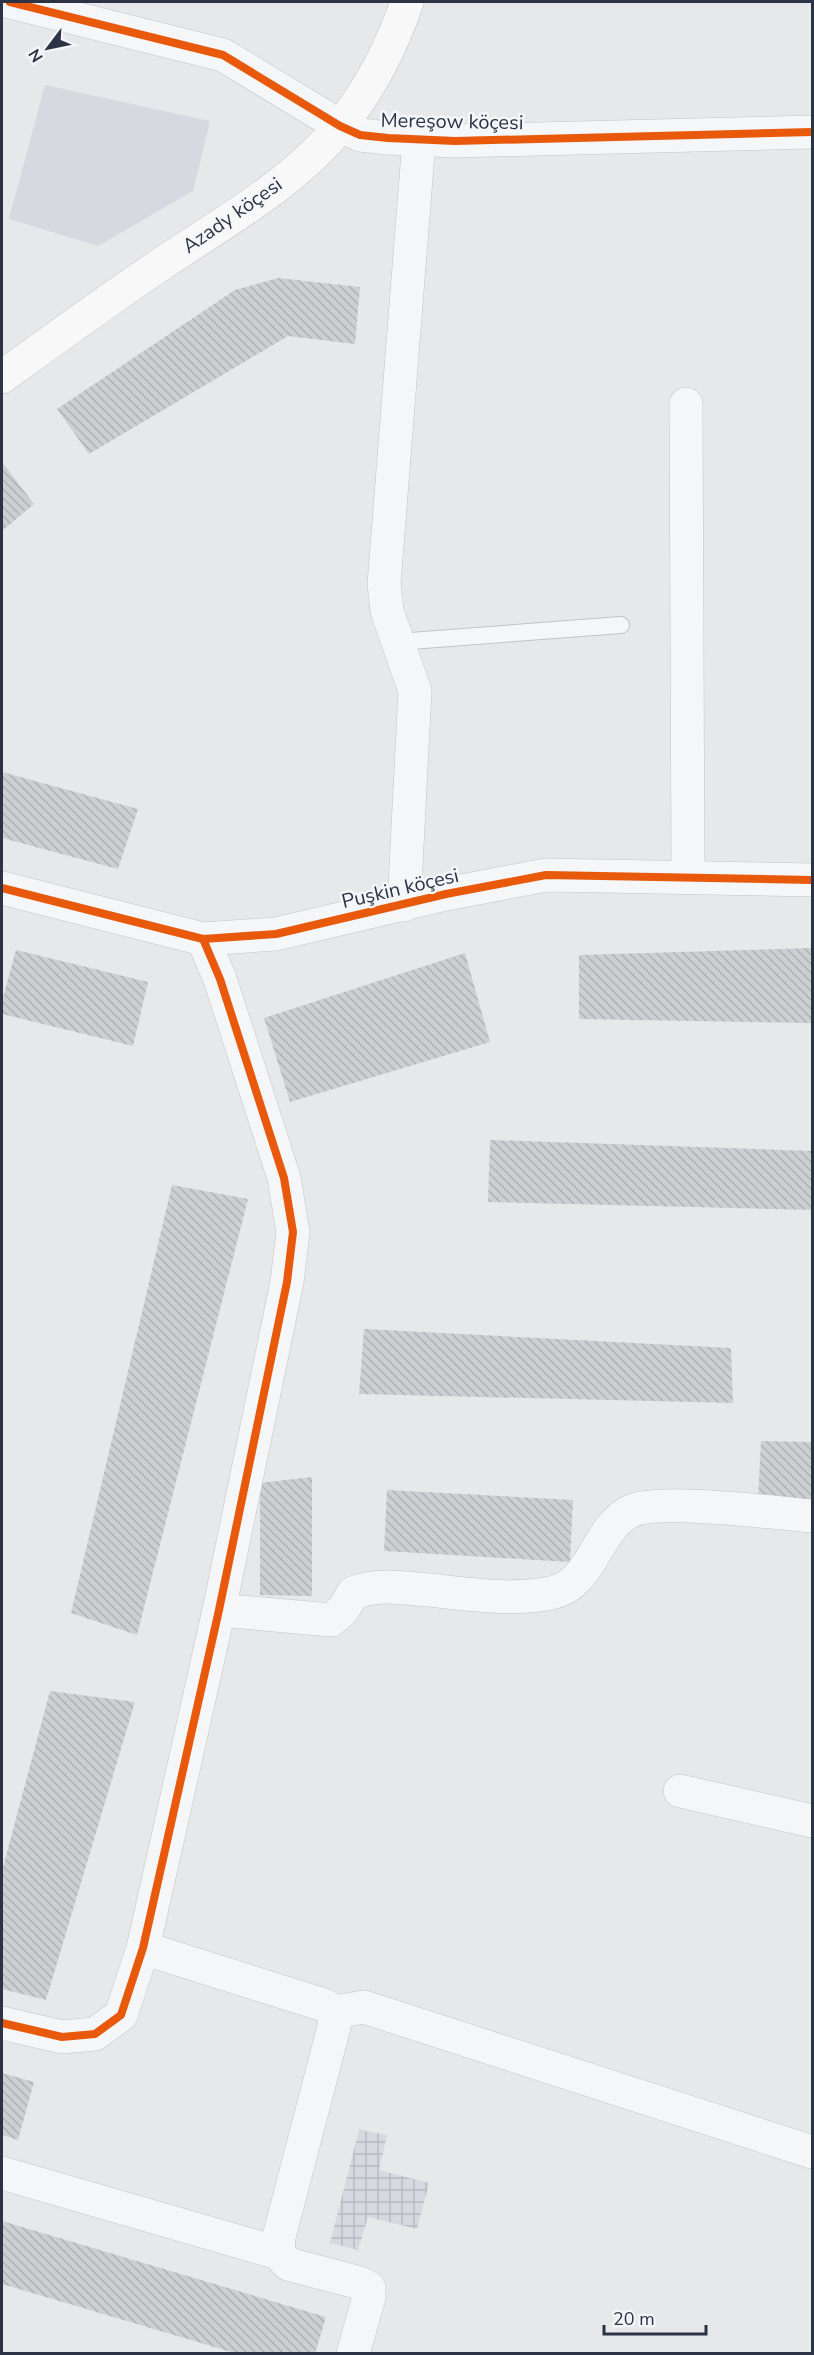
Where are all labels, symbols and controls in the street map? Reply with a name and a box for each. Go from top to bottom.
north arrow [18,18,78,78]
text: N [24,45,49,66]
street label: Mereşow köçesi [380,107,524,136]
street label: Azady köçesi [177,171,288,260]
street label: Puşkin köçesi [339,862,461,915]
scale bar [604,2298,706,2336]
text: 20 m [613,2307,655,2331]

